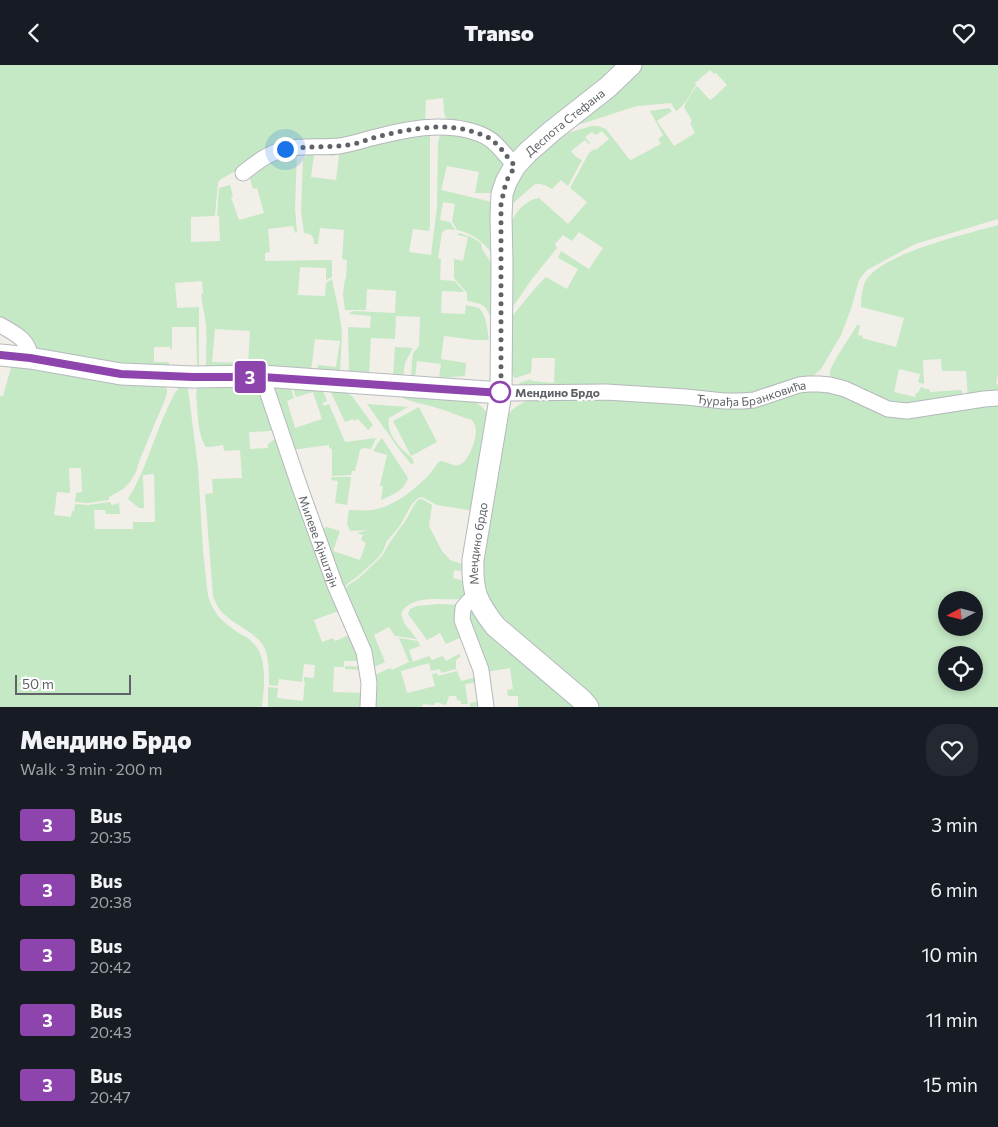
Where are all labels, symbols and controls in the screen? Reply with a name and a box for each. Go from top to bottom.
icon: back [20,19,48,47]
text: Transo [464,19,534,46]
icon: heart [950,19,978,47]
street label: Деспота Стефана [522,85,607,159]
your location [273,137,298,162]
line badge: 3 [234,361,266,393]
text: 3 [245,366,255,388]
street label: Ђурађа Бранковића [696,377,807,408]
marker: Мендино Брдо [489,381,511,403]
place label: Мендино Брдо [515,385,600,399]
street label: Милеве Ајнштајн [296,494,342,589]
street label: Мендино брдо [466,501,490,585]
north arrow [938,591,982,636]
map controls [938,591,983,691]
button: locate [938,646,983,691]
scale bar [15,672,131,695]
text: 50 m [22,675,54,692]
button: heart [926,724,978,776]
text: Мендино Брдо [20,725,192,754]
text: Walk · 3 min · 200 m [20,759,163,778]
text: Bus [90,804,122,827]
text: 3 min [931,813,978,836]
text: 3 [42,814,53,836]
text: 20:35 [90,827,131,846]
text: Bus [90,869,122,892]
text: 6 min [930,878,978,901]
text: 3 [42,879,53,901]
text: 20:38 [90,892,132,911]
text: Bus [90,934,122,957]
text: 10 min [921,943,978,966]
text: 3 [42,944,53,966]
text: 20:42 [90,957,131,976]
text: Bus [90,999,122,1022]
text: 11 min [926,1008,978,1031]
text: 3 [42,1009,53,1031]
text: 20:43 [90,1022,132,1041]
text: Bus [90,1064,122,1087]
text: 15 min [923,1073,978,1096]
text: 3 [42,1074,53,1096]
text: 20:47 [90,1087,131,1106]

